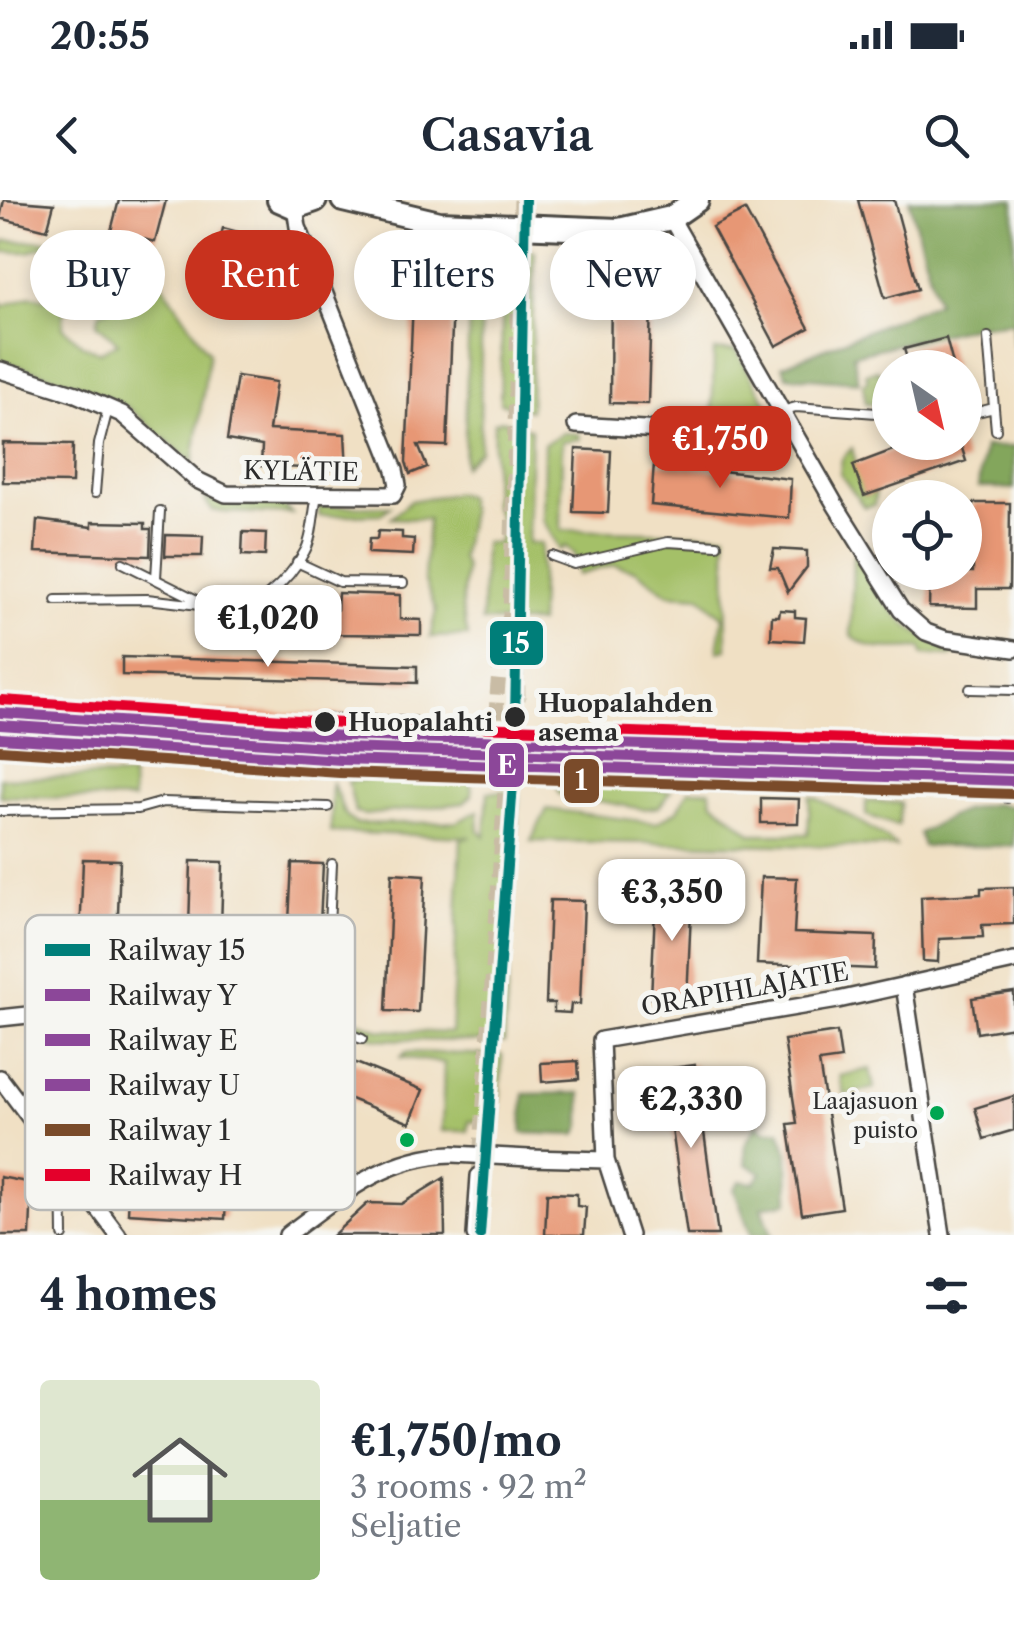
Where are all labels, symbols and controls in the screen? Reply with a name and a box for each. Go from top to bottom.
text: 20:55 [50,12,150,59]
text: Casavia [421,107,593,163]
icon: back [40,108,95,163]
icon: search [919,108,974,163]
chip: Buy [30,230,165,320]
chip: Rent [185,230,334,320]
chip: Filters [354,230,530,320]
chip: New [550,230,696,320]
north arrow [872,350,982,460]
map controls [872,350,982,590]
pin: €1,750 [639,406,801,491]
text: €1,750 [671,419,769,458]
street label: KYLÄTIE [243,455,359,488]
button: locate [872,480,982,590]
pin: €1,020 [187,585,349,670]
text: €1,020 [217,598,319,637]
line badge: 15 [488,619,545,667]
text: 15 [502,626,530,660]
place label: Huopalahden asema [538,688,713,748]
marker: Huopalahden asema [502,704,528,730]
place label: Huopalahti [348,707,493,738]
marker: Huopalahti [312,709,338,735]
line badge: E [487,741,526,789]
text: E [497,748,517,782]
line badge: 1 [562,757,601,805]
text: 1 [575,763,588,797]
pin: €3,350 [591,859,753,944]
text: €3,350 [620,872,724,911]
legend [25,915,355,1210]
text: Railway 15 [108,933,245,967]
street label: ORAPIHLAJATIE [639,956,851,1023]
text: Railway Y [108,978,238,1012]
text: Railway E [108,1023,238,1057]
pin: €2,330 [610,1066,772,1151]
text: Railway U [108,1068,240,1102]
text: €2,330 [639,1079,743,1118]
place label: Laajasuon puisto [812,1088,918,1144]
marker: Laajasuon puisto [927,1103,947,1123]
text: Railway 1 [108,1113,230,1147]
unlabelled marker [397,1130,417,1150]
text: Railway H [108,1158,242,1192]
icon: filters [919,1268,974,1323]
text: 4 homes [40,1269,217,1321]
text: €1,750/mo [350,1415,562,1467]
icon: home [120,1420,240,1540]
text: 3 rooms · 92 m² [350,1467,587,1506]
text: Seljatie [350,1506,462,1545]

